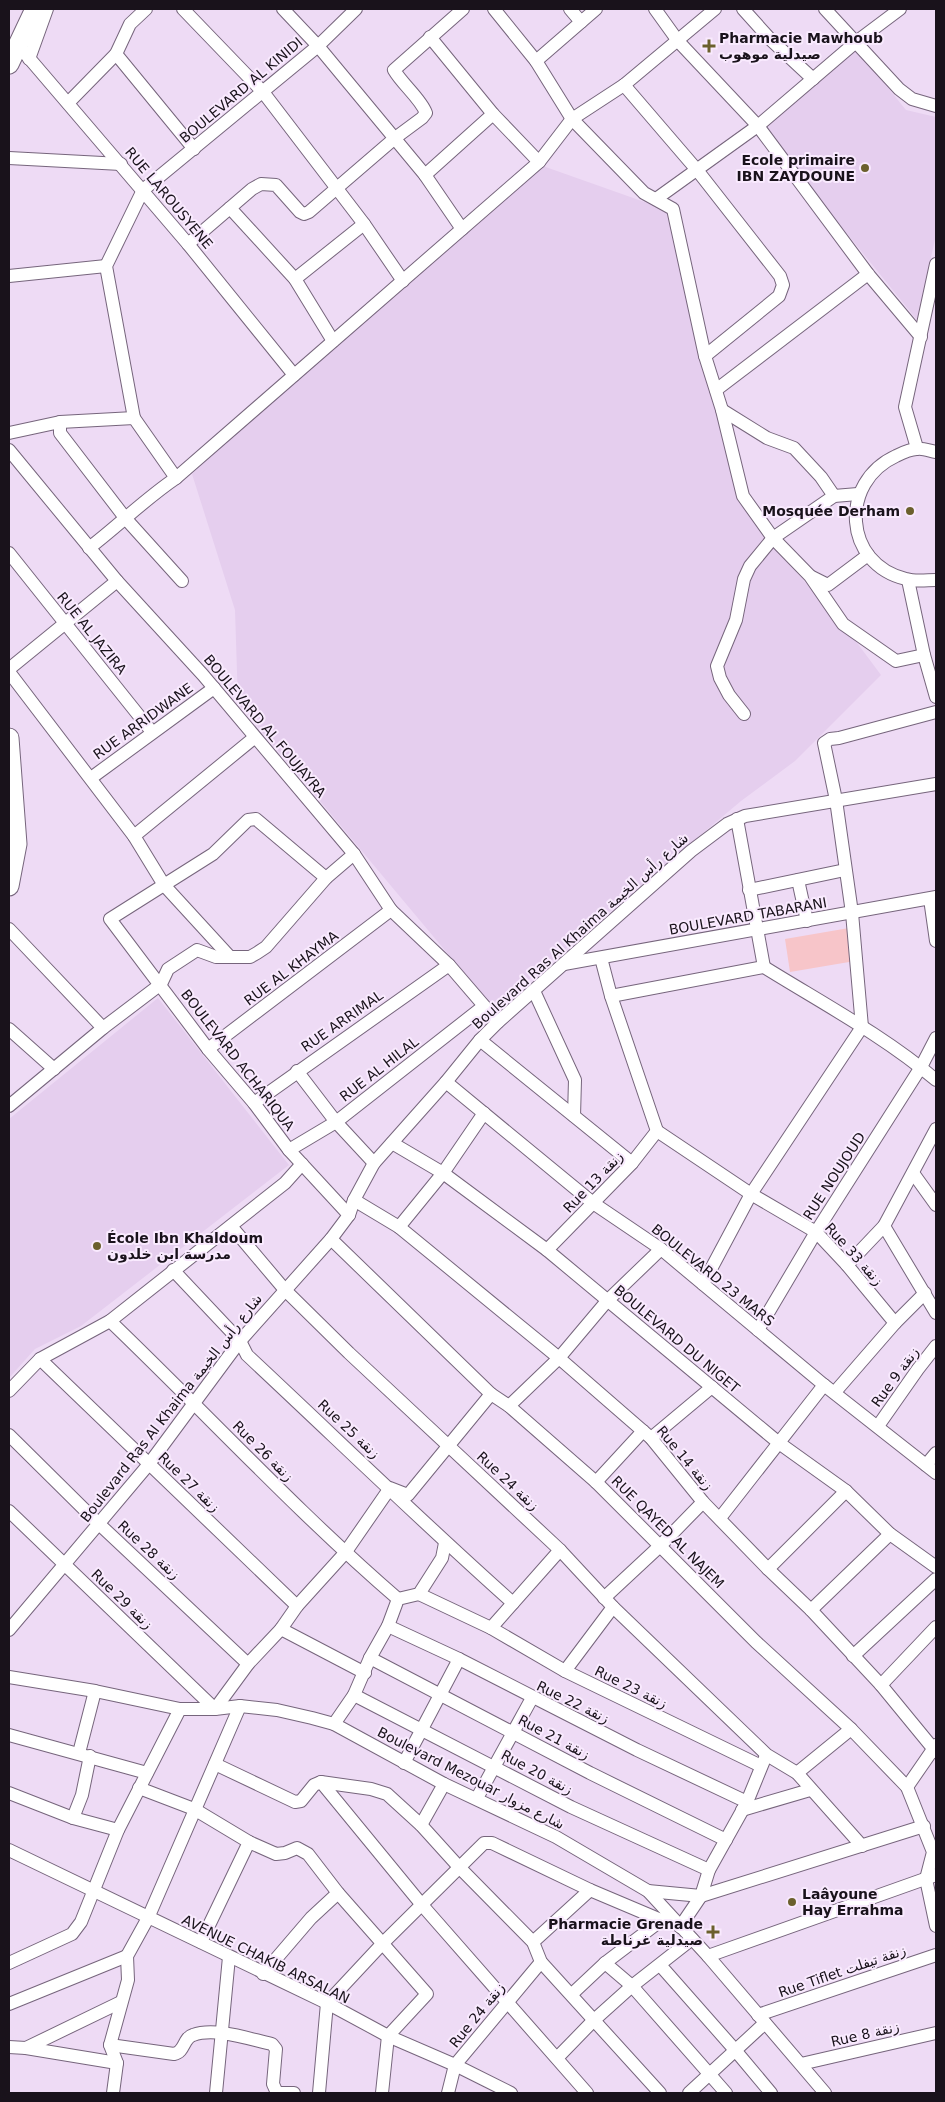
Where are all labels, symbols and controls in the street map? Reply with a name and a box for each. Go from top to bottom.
place label: Pharmacie Mawhoub صيدلية موهوب [719,30,883,63]
street label: BOULEVARD AL KINIDI [176,34,306,146]
marker: Pharmacie Mawhoub صيدلية موهوب [703,40,715,52]
street label: RUE LAROUSYENE [122,144,216,252]
place label: Ecole primaire IBN ZAYDOUNE [737,152,855,184]
marker: Ecole primaire IBN ZAYDOUNE [859,162,871,174]
place label: Mosquée Derham [762,503,900,519]
marker: Mosquée Derham [904,505,916,517]
street label: RUE AL JAZIRA [54,589,130,678]
street label: BOULEVARD AL FOUJAYRA [201,651,330,801]
street label: RUE ARRIDWANE [90,679,196,763]
street label: Boulevard Ras Al Khaima شارع رأس الخيمة [468,829,692,1033]
street label: BOULEVARD TABARANI [668,894,828,938]
street label: RUE AL KHAYMA [241,927,341,1009]
street label: BOULEVARD ACHARIQUA [178,986,298,1134]
street label: RUE ARRIMAL [298,987,386,1055]
street label: RUE AL HILAL [337,1033,422,1105]
street label: RUE NOUJOUD [800,1129,868,1223]
street label: Rue 13 زنقة [560,1148,627,1217]
street label: Rue 33 زنقة [821,1219,886,1289]
street label: BOULEVARD 23 MARS [649,1221,778,1329]
place label: École Ibn Khaldoum مدرسة ابن خلدون [107,1230,263,1263]
marker: École Ibn Khaldoum مدرسة ابن خلدون [91,1240,103,1252]
street label: BOULEVARD DU NIGET [611,1282,743,1396]
street label: Boulevard Ras Al Khaima شارع رأس الخيمة [76,1290,266,1526]
street label: Rue 9 زنقة [868,1344,923,1410]
street label: Rue 25 زنقة [314,1396,383,1462]
street label: Rue 26 زنقة [229,1418,296,1485]
street label: Rue 14 زنقة [653,1423,716,1494]
street label: Rue 24 زنقة [473,1448,542,1514]
street label: Rue 27 زنقة [154,1449,223,1516]
street label: RUE QAYED AL NAJEM [608,1472,728,1592]
street label: Rue 28 زنقة [114,1517,183,1583]
street label: Rue 29 زنقة [87,1566,156,1633]
street label: Rue 23 زنقة [592,1663,670,1712]
street label: Rue 22 زنقة [534,1678,612,1727]
street label: Rue 21 زنقة [515,1711,592,1763]
street label: Boulevard Mezouar شارع مزوار [374,1724,567,1833]
street label: Rue 20 زنقة [498,1746,575,1798]
place label: Laâyoune Hay Errahma [802,1886,904,1918]
marker: Laâyoune Hay Errahma [786,1896,798,1908]
street label: AVENUE CHAKIB ARSALAN [180,1911,352,2007]
place label: Pharmacie Grenade صيدلية غرناطة [548,1916,703,1949]
marker: Pharmacie Grenade صيدلية غرناطة [707,1926,719,1938]
street label: Rue Tiflet زنقة تيفلت [776,1942,908,2001]
street label: Rue 24 زنقة [446,1979,509,2051]
street label: Rue 8 زنقة [829,2018,901,2051]

